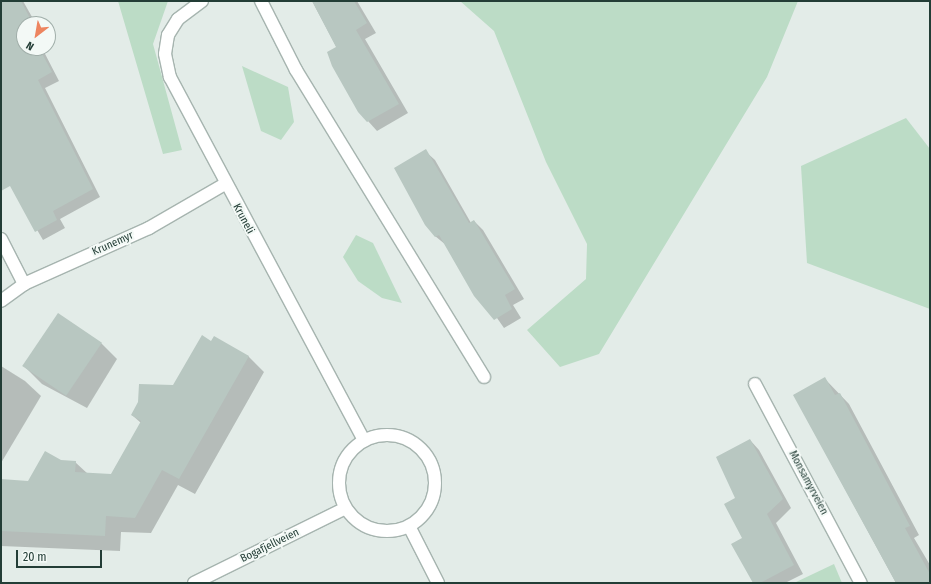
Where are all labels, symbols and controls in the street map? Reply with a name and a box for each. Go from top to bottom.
north arrow [16,16,56,56]
text: N [24,39,36,53]
street label: Kruneli [230,202,256,236]
street label: Krunemyr [90,229,136,259]
street label: Monsamyrveien [786,449,830,517]
street label: Bogafjellveien [238,526,302,566]
scale bar [18,542,104,568]
text: 20 m [23,550,47,564]

